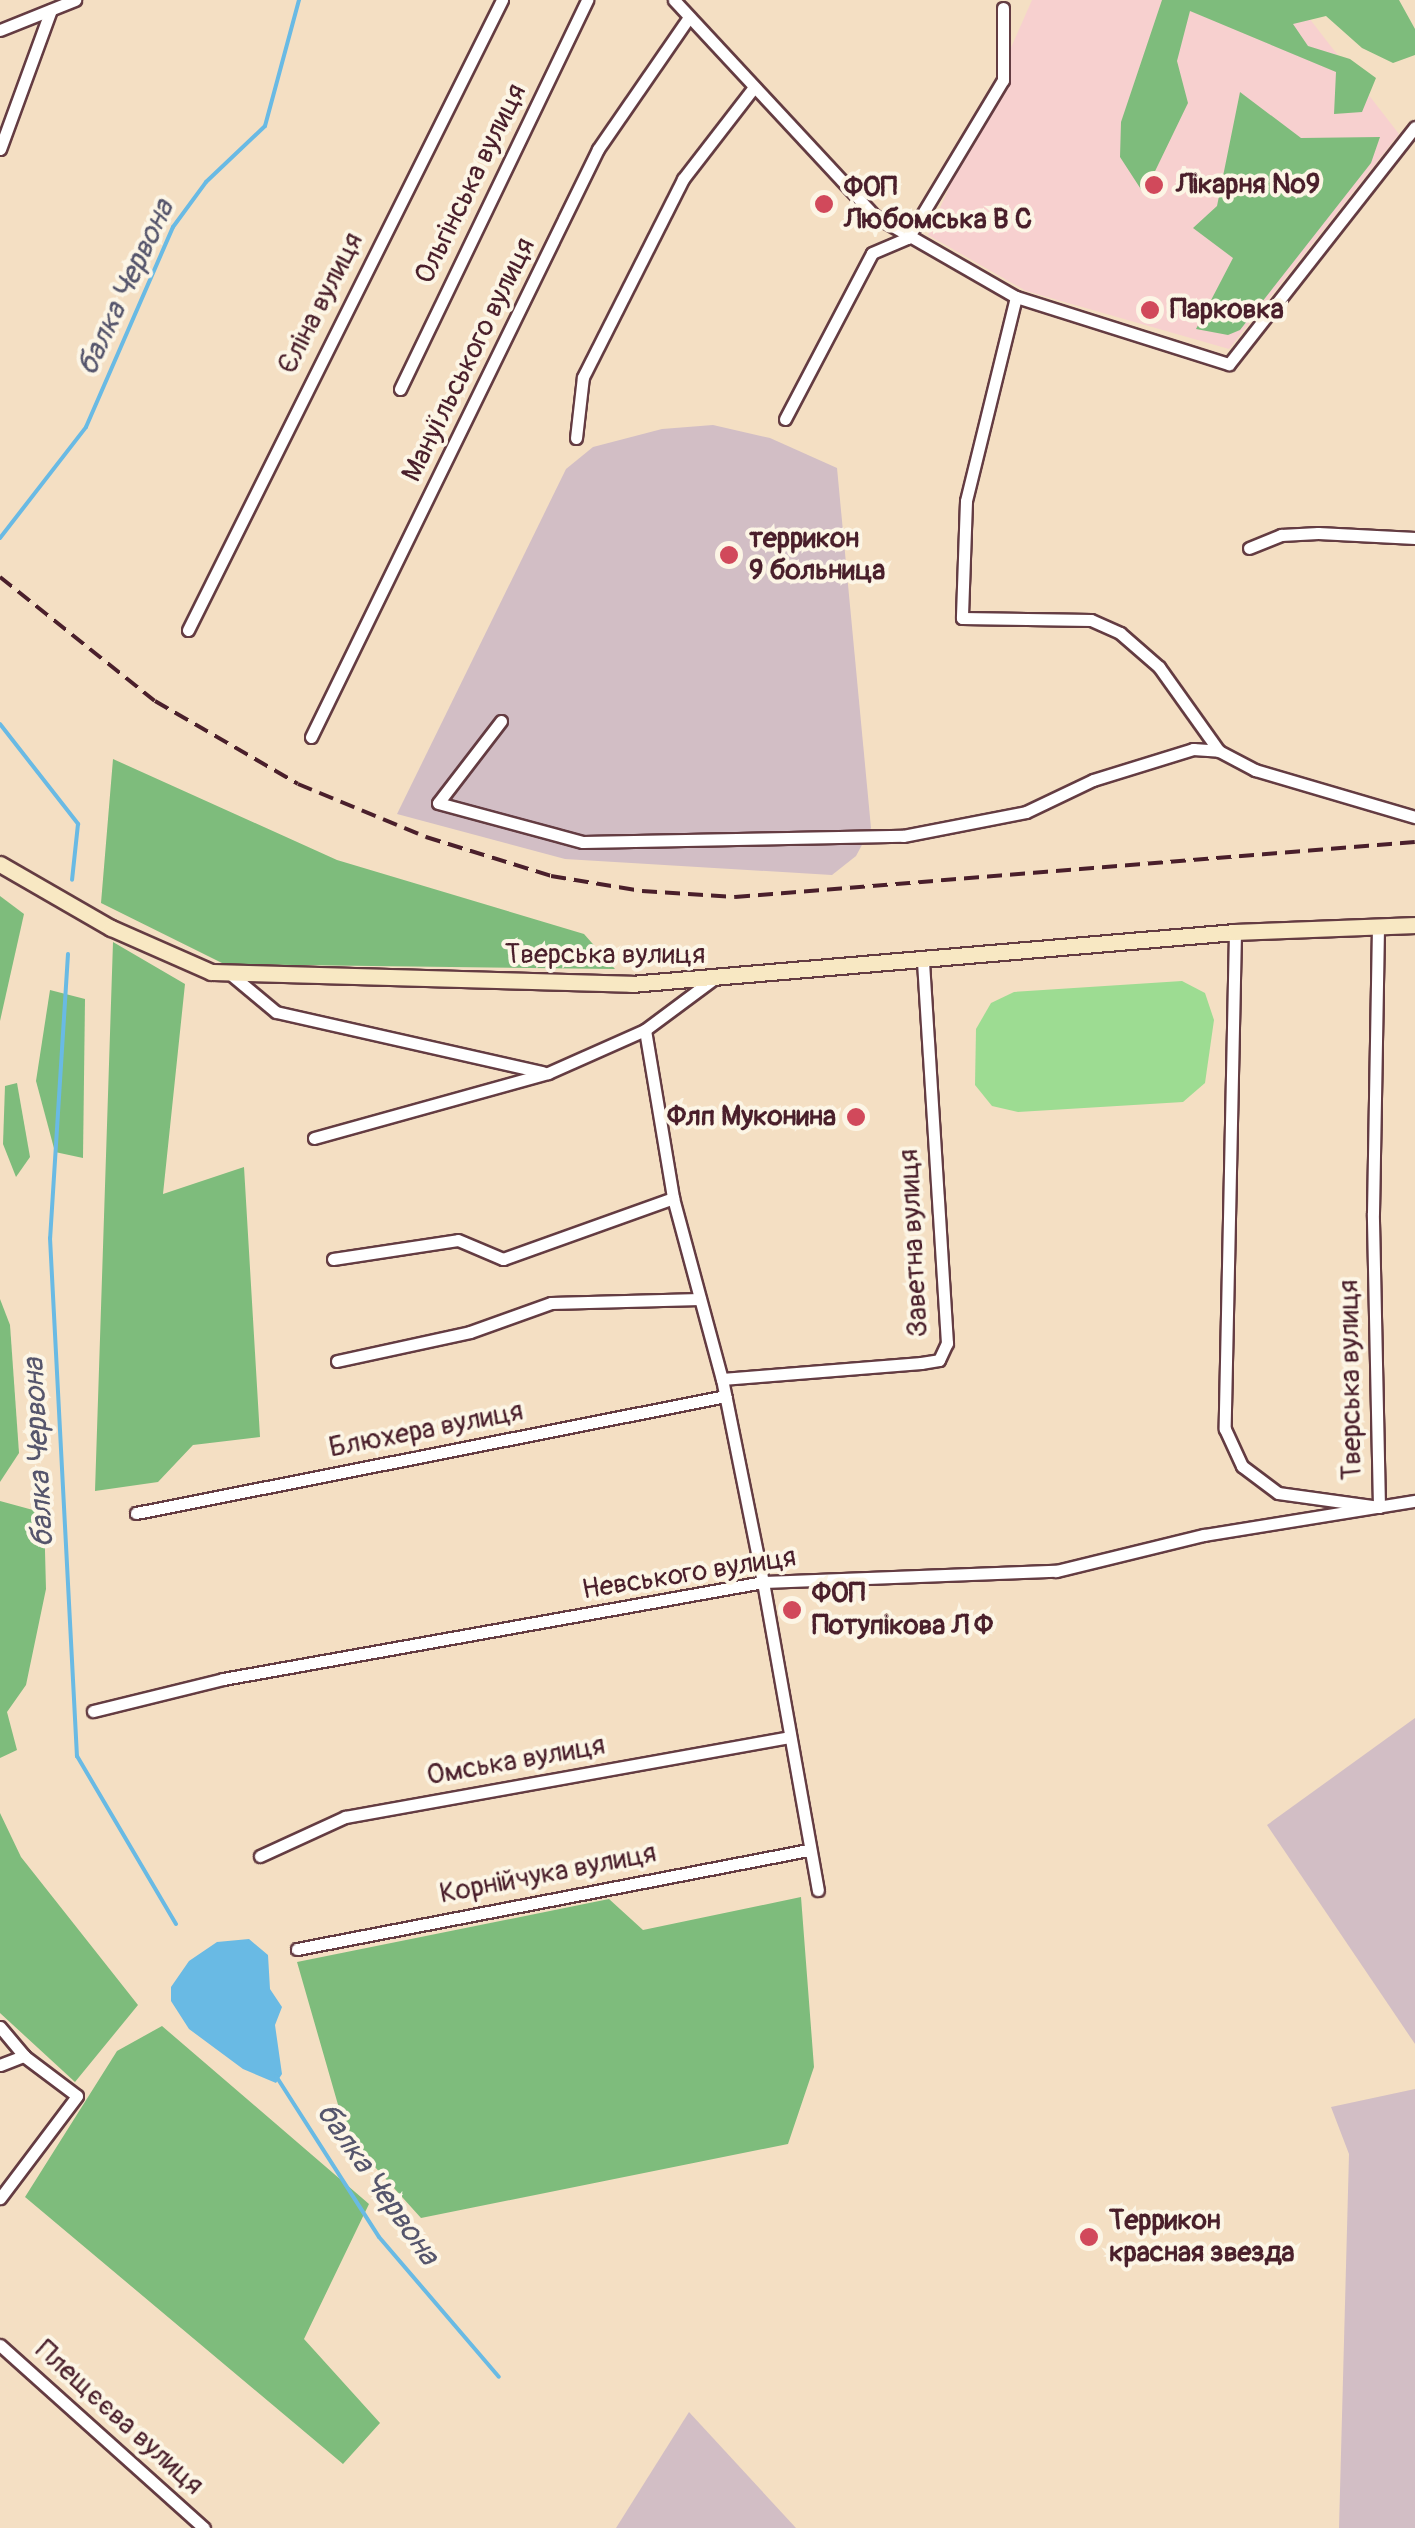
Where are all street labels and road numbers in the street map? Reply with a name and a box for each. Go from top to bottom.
street label: Ольгінська вулиця [408,79,534,289]
street label: Єліна вулиця [271,227,371,379]
street label: Мануїльського вулиця [395,233,543,487]
street label: Тверська вулиця [505,938,705,972]
street label: Заветна вулиця [892,1148,936,1338]
street label: Тверська вулиця [1332,1279,1370,1481]
street label: Блюхера вулиця [326,1395,526,1465]
street label: Невського вулиця [580,1540,798,1608]
street label: Омська вулиця [424,1729,608,1793]
street label: Корнійчука вулиця [437,1837,659,1911]
street label: Плещєєва вулиця [28,2334,210,2502]

